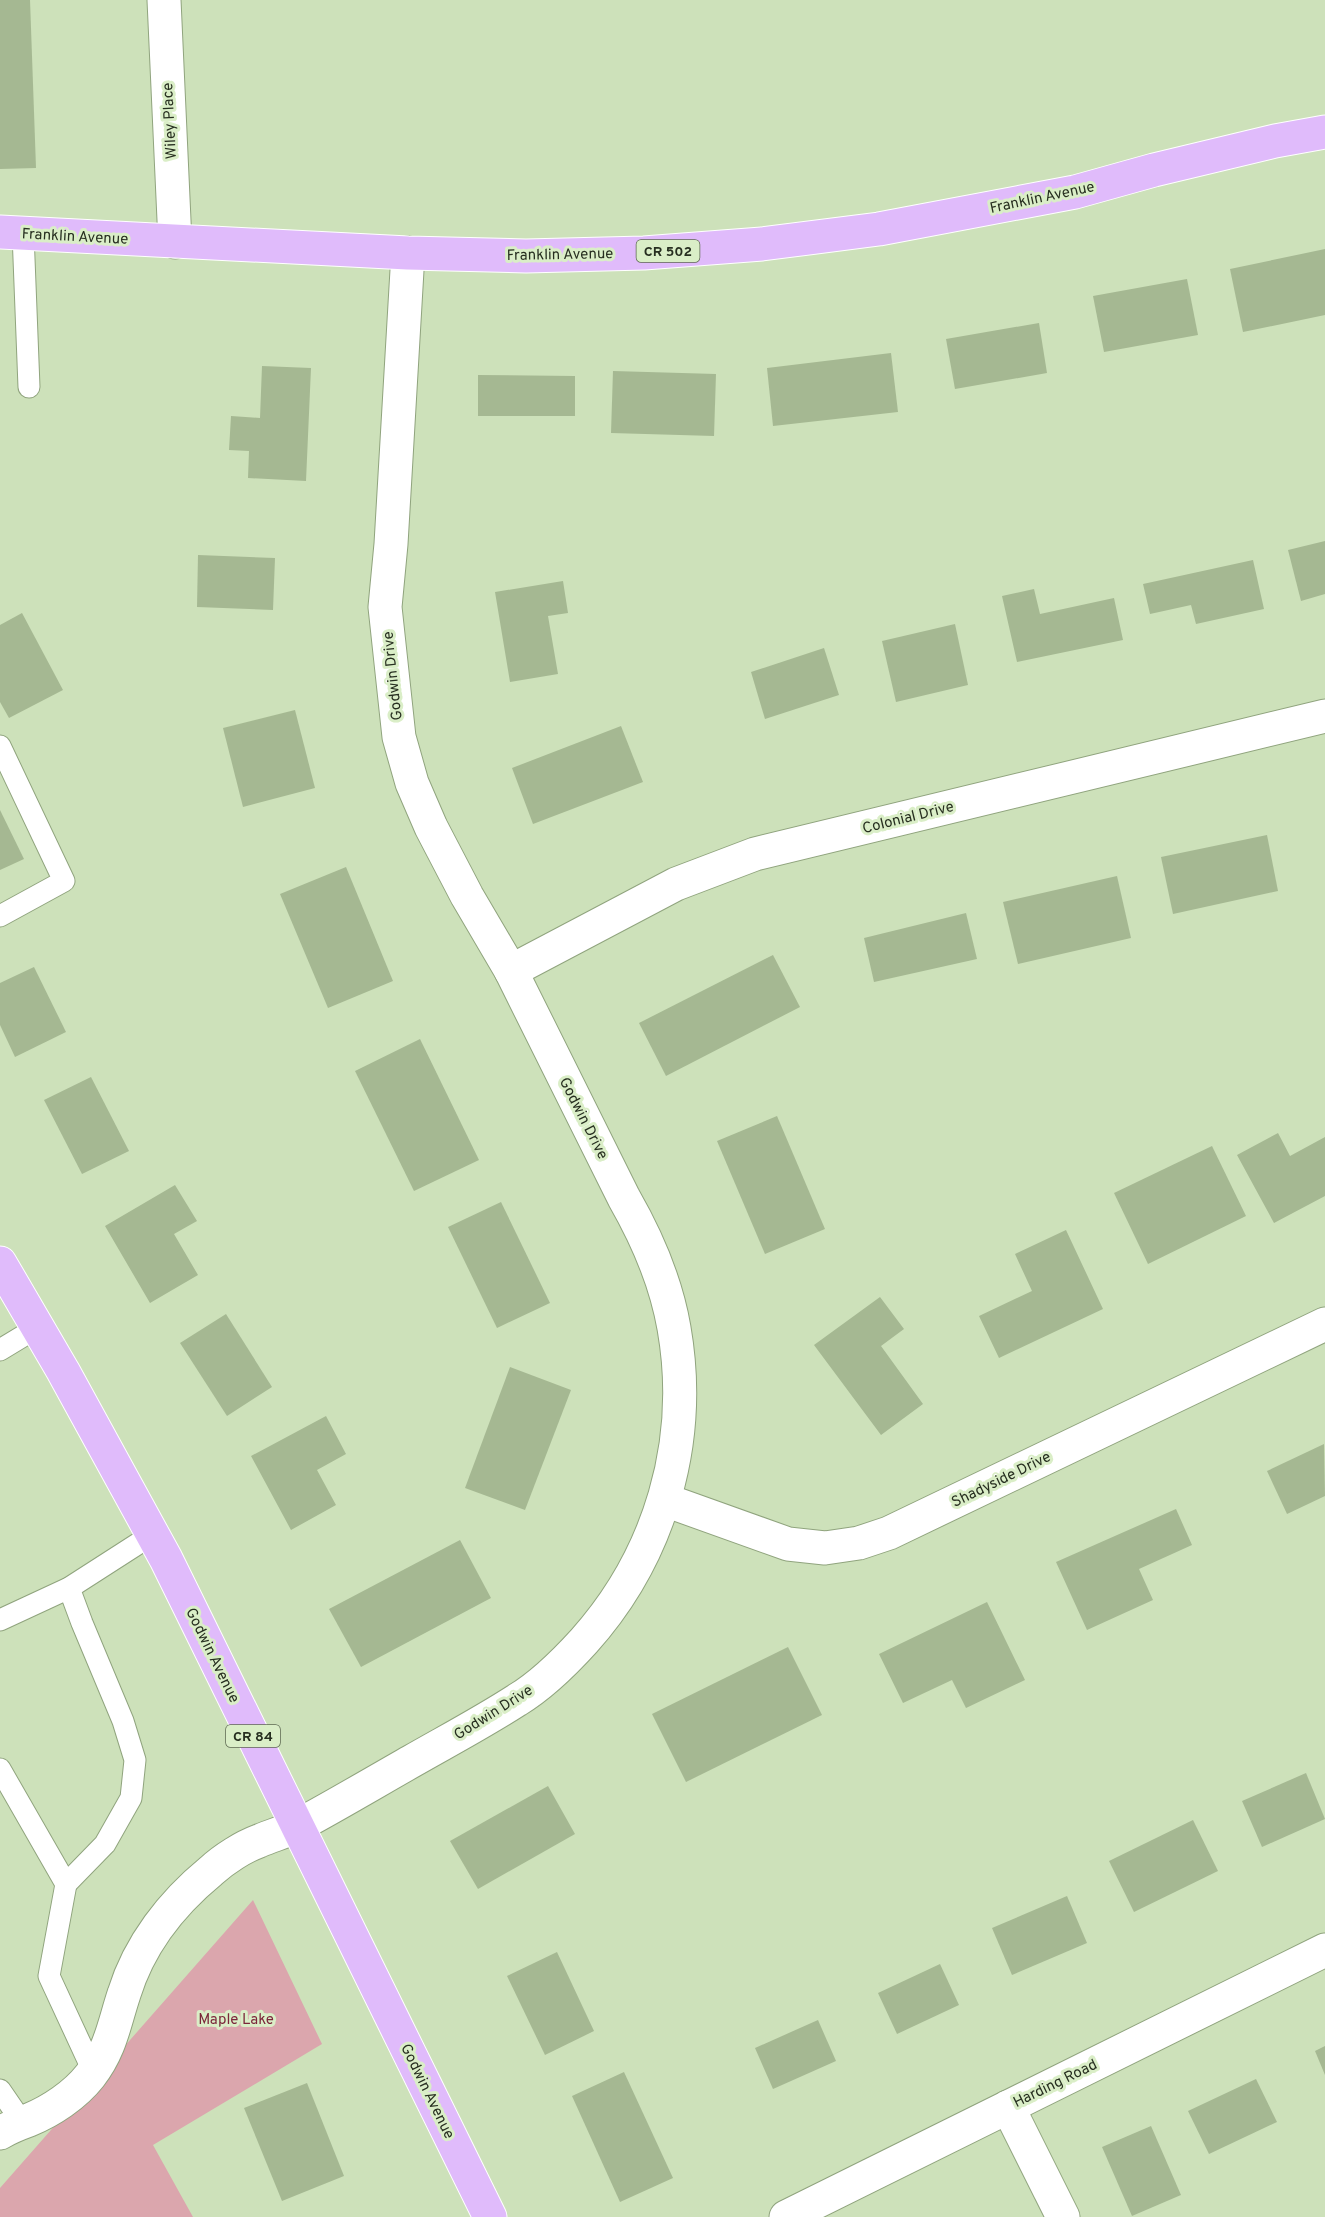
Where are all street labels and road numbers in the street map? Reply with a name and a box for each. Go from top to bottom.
street label: Wiley Place [159,82,182,160]
street label: Franklin Avenue [988,178,1096,219]
street label: Franklin Avenue [21,225,129,250]
road number: CR 502 [636,240,700,262]
street label: Franklin Avenue [507,245,613,266]
street label: Godwin Drive [379,630,408,721]
street label: Colonial Drive [861,798,956,839]
street label: Godwin Drive [554,1075,611,1163]
street label: Shadyside Drive [949,1448,1054,1513]
street label: Godwin Avenue [180,1605,243,1706]
street label: Godwin Drive [451,1682,537,1745]
road number: CR 84 [226,1725,280,1747]
street label: Godwin Avenue [395,2041,458,2142]
street label: Harding Road [1011,2056,1101,2113]

